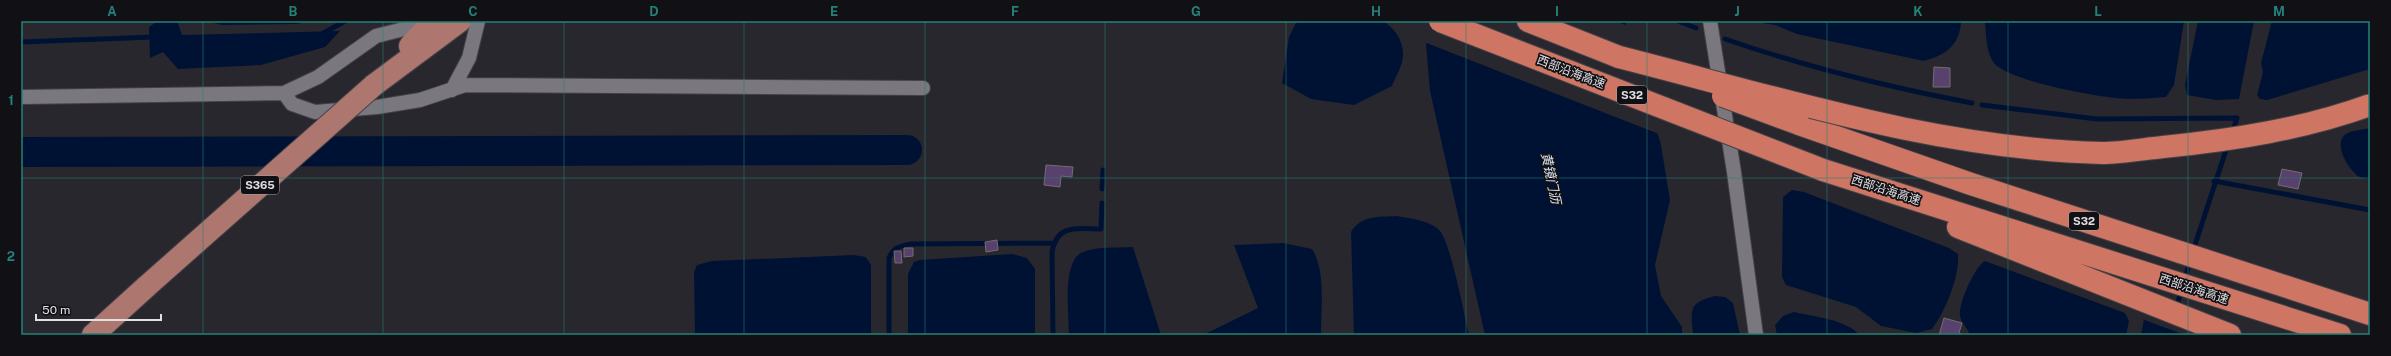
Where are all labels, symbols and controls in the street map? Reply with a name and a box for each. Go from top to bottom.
text: A [107,4,117,19]
text: B [289,4,298,19]
text: C [468,4,478,19]
text: D [649,4,659,19]
text: E [830,4,838,19]
text: F [1011,4,1019,19]
text: G [1191,4,1201,19]
text: H [1371,4,1381,19]
text: I [1555,4,1559,19]
text: J [1734,4,1740,19]
text: K [1913,4,1923,19]
text: L [2094,4,2102,19]
text: M [2273,4,2285,19]
street label: 西部沿海高速 [1535,53,1607,91]
road number: S32 [1617,86,1647,104]
text: 1 [8,93,14,108]
water label: 黄镜门沥 [1538,151,1564,207]
street label: 西部沿海高速 [1850,172,1922,208]
road number: S365 [241,176,279,194]
road number: S32 [2069,212,2099,230]
text: 2 [7,249,15,264]
street label: 西部沿海高速 [2158,271,2230,307]
scale bar [36,296,161,322]
text: 50 m [42,303,70,317]

